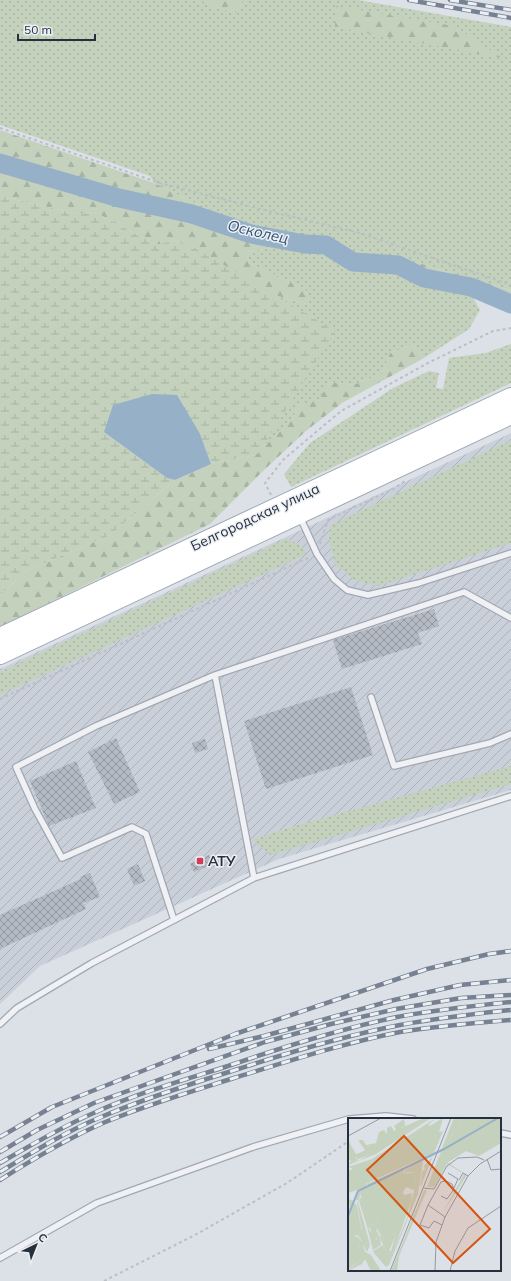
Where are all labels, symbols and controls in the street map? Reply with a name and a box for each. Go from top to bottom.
scale bar [18,16,95,42]
text: 50 m [24,22,52,37]
water label: Осколец [226,215,290,248]
street label: Белгородская улица [188,479,322,555]
place label: АТУ [208,852,236,870]
marker: АТУ [195,856,205,866]
inset map [348,1118,501,1271]
north arrow [16,1225,56,1265]
text: С [35,1230,51,1246]

